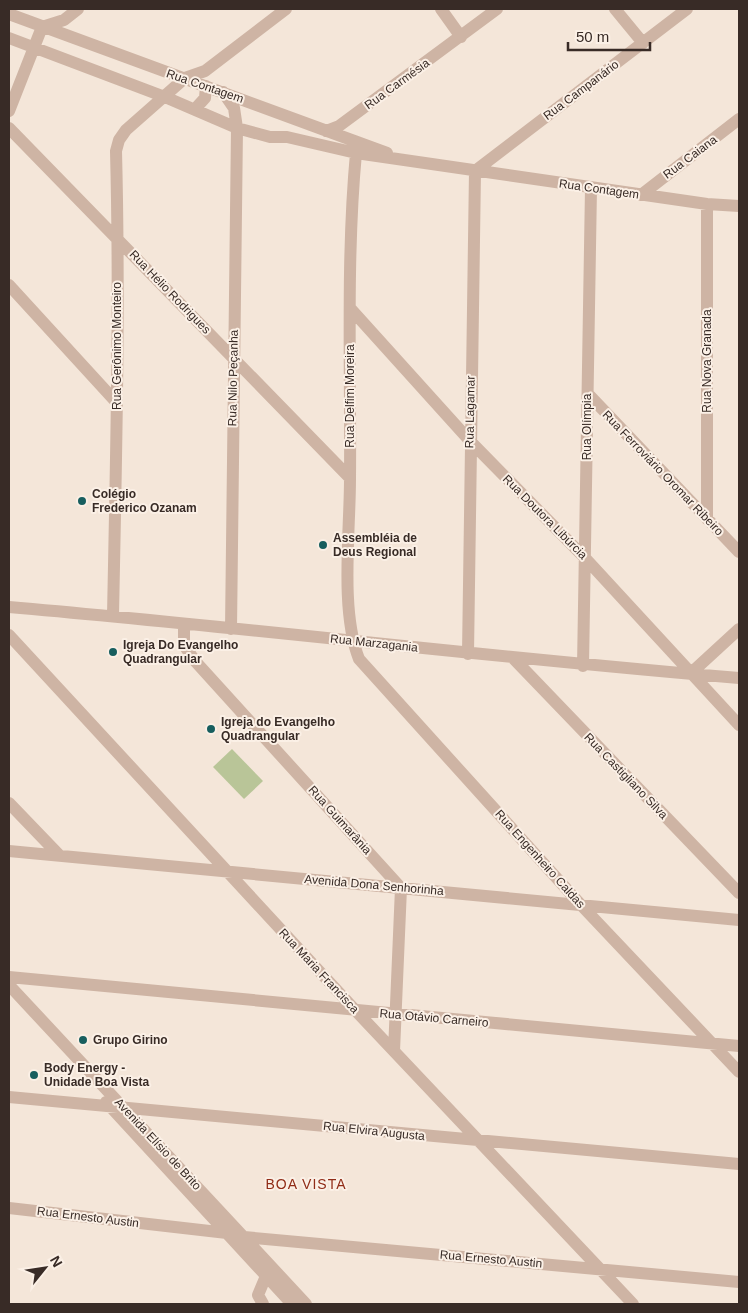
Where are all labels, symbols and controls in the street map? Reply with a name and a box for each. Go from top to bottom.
scale bar [568,20,650,52]
text: 50 m [576,28,609,45]
street label: Rua Carmésia [362,56,432,112]
street label: Rua Campanário [541,57,622,123]
street label: Rua Contagem [165,66,245,106]
street label: Rua Caiana [660,132,720,182]
street label: Rua Contagem [558,176,640,202]
street label: Rua Hélio Rodrigues [127,247,213,337]
street label: Rua Gerônimo Monteiro [110,282,124,410]
street label: Rua Nova Granada [700,309,714,413]
street label: Rua Nilo Peçanha [225,329,241,426]
street label: Rua Delfim Moreira [343,344,357,448]
street label: Rua Lagamar [462,376,478,448]
street label: Rua Olímpia [580,393,594,460]
street label: Rua Ferroviário Oromar Ribeiro [600,408,727,539]
street label: Rua Doutora Libúrcia [500,472,590,562]
place label: Colégio Frederico Ozanam [92,487,197,515]
marker: Colégio Frederico Ozanam [76,495,88,507]
place label: Assembléia de Deus Regional [333,531,417,559]
marker: Assembléia de Deus Regional [317,539,329,551]
street label: Rua Marzagania [329,631,419,655]
place label: Igreja Do Evangelho Quadrangular [123,638,238,666]
marker: Igreja Do Evangelho Quadrangular [107,646,119,658]
place label: Igreja do Evangelho Quadrangular [221,715,335,743]
marker: Igreja do Evangelho Quadrangular [205,723,217,735]
street label: Rua Castigliano Silva [581,730,671,822]
street label: Rua Guimarânia [306,783,375,857]
street label: Rua Engenheiro Caldas [492,807,588,911]
street label: Avenida Dona Senhorinha [304,872,445,898]
street label: Rua Maria Francisca [276,926,362,1016]
street label: Rua Otávio Carneiro [379,1006,489,1030]
place label: Grupo Girino [93,1033,168,1047]
marker: Grupo Girino [77,1034,89,1046]
place label: Body Energy - Unidade Boa Vista [44,1061,149,1089]
marker: Body Energy - Unidade Boa Vista [28,1069,40,1081]
street label: Avenida Elísio de Brito [112,1095,204,1193]
street label: Rua Elvira Augusta [323,1119,426,1143]
district label: BOA VISTA [265,1176,347,1192]
street label: Rua Ernesto Austin [36,1204,140,1230]
north arrow [20,1243,70,1293]
street label: Rua Ernesto Austin [439,1248,543,1270]
text: N [47,1253,66,1270]

